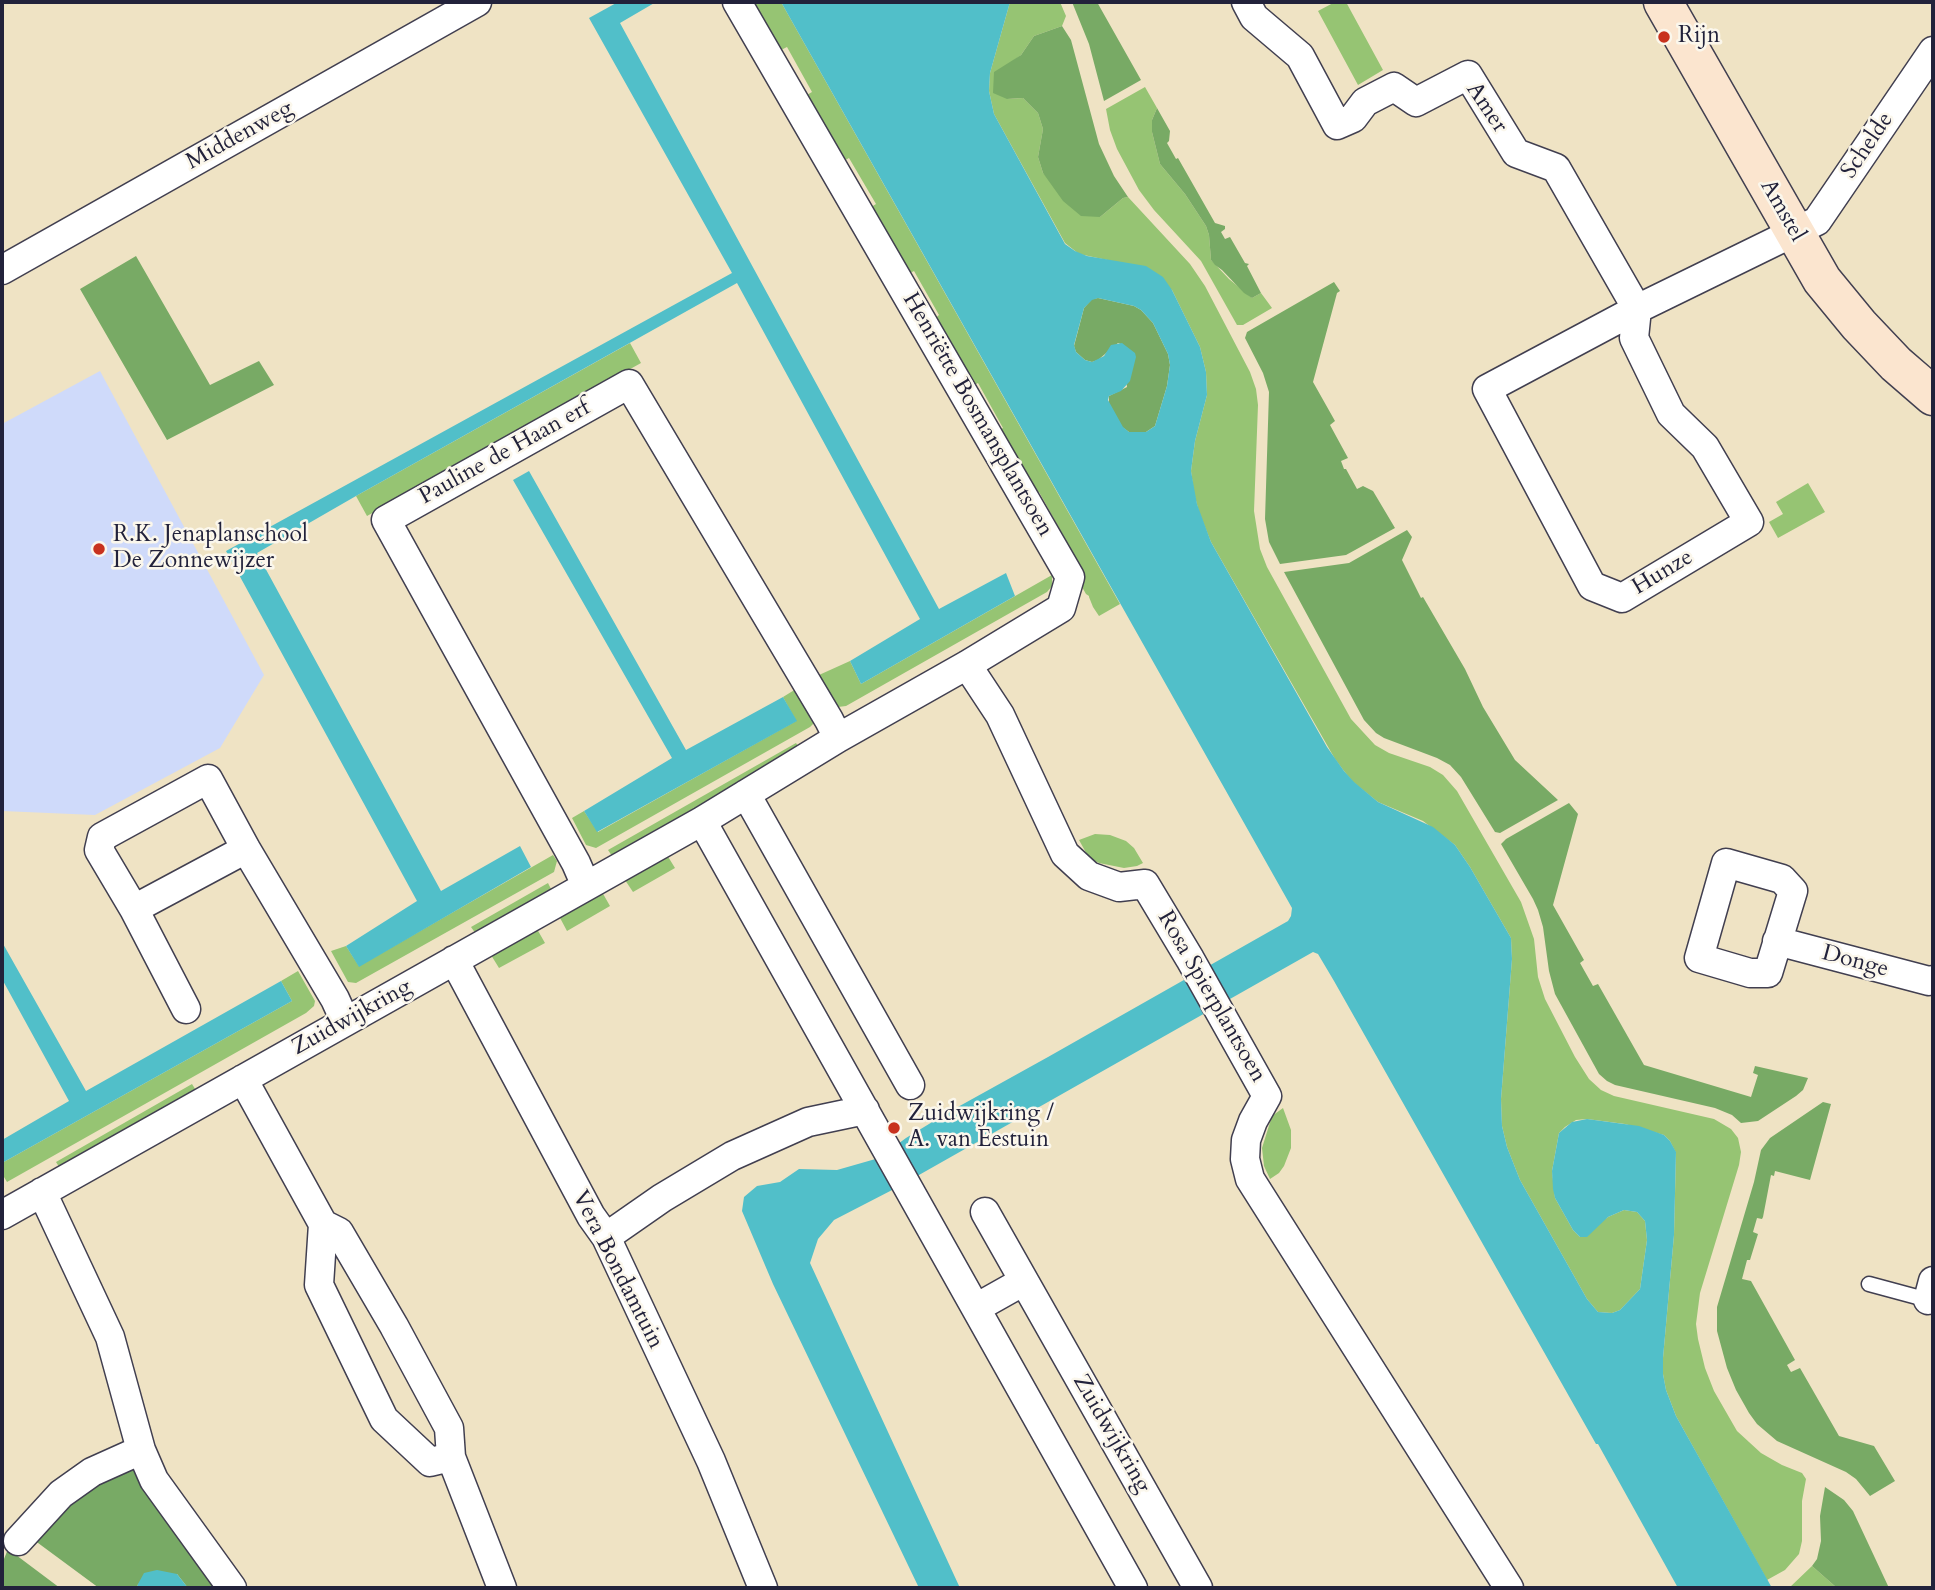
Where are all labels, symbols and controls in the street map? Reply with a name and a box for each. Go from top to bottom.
place label: Rijn [1678,23,1720,51]
marker: Rijn [1656,29,1672,45]
street label: Amer [1459,78,1513,138]
street label: Middenweg [182,95,298,177]
street label: Schelde [1836,108,1900,184]
street label: Amstel [1753,175,1811,247]
street label: Henriëtte Bosmansplantsoen [896,288,1058,542]
street label: Pauline de Haan erf [415,395,595,511]
place label: R.K. Jenaplanschool De Zonnewijzer [113,522,308,576]
marker: R.K. Jenaplanschool De Zonnewijzer [91,541,107,557]
street label: Hunze [1628,544,1698,602]
street label: Rosa Spierplantsoen [1151,906,1271,1088]
street label: Donge [1819,940,1891,984]
street label: Zuidwijkring [287,974,417,1062]
place label: Zuidwijkring / A. van Eestuin [908,1101,1054,1155]
marker: Zuidwijkring / A. van Eestuin [886,1120,902,1136]
street label: Vera Bondamtuin [565,1186,669,1354]
street label: Zuidwijkring [1066,1370,1156,1498]

